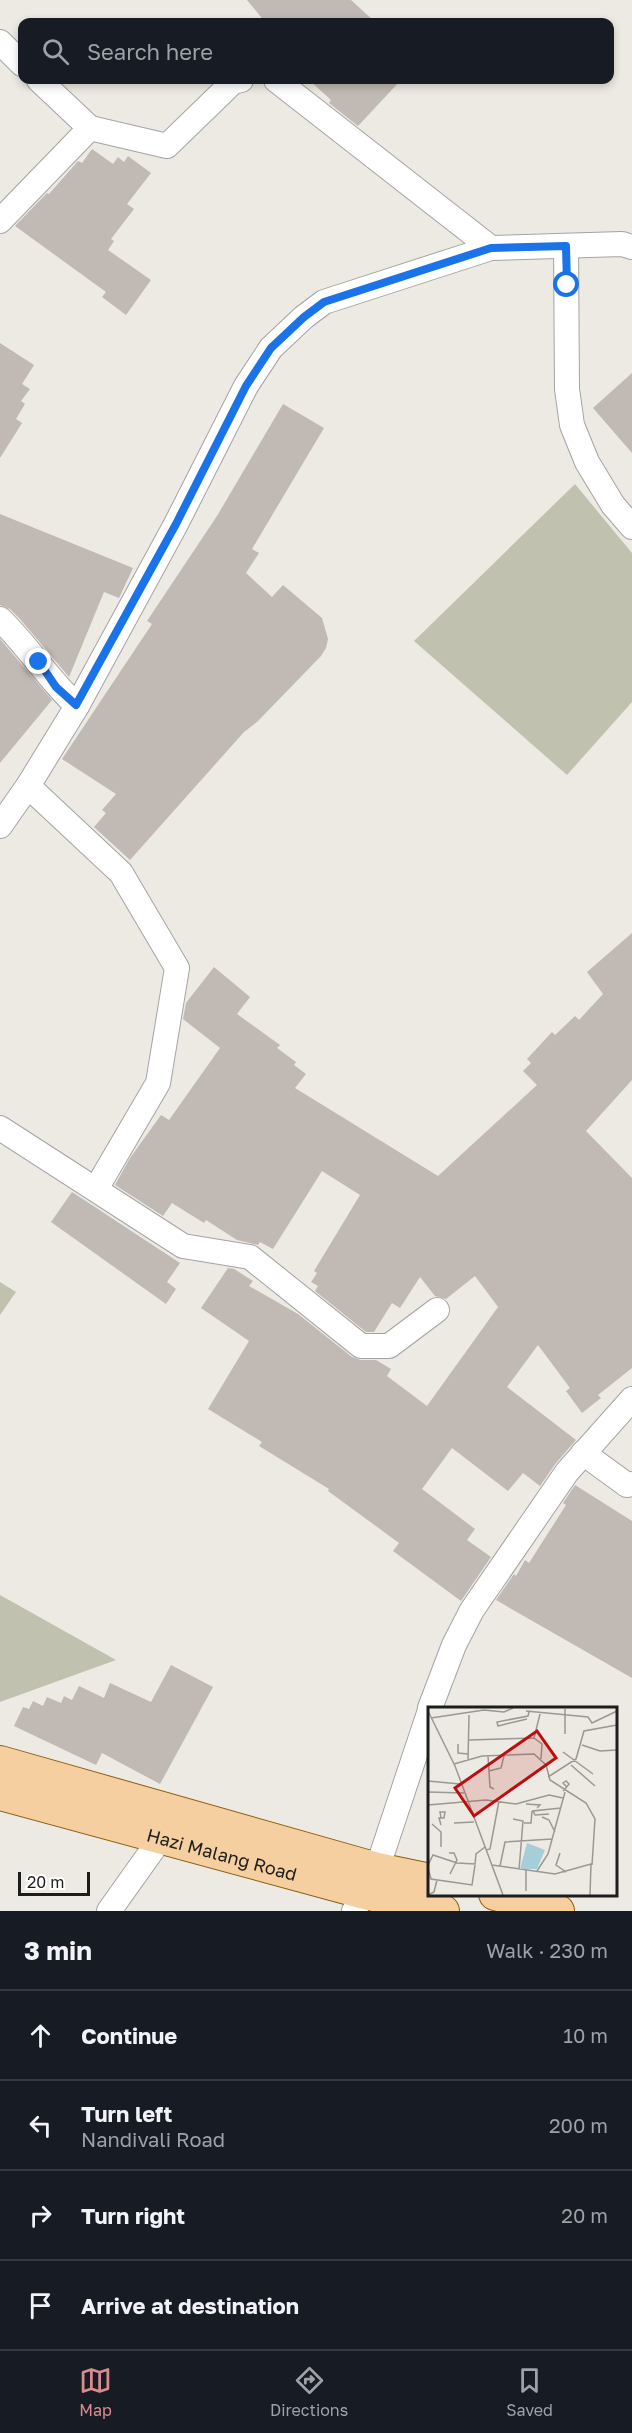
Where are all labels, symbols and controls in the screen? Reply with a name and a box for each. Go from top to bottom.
search box [18,18,614,84]
icon: search [39,35,72,68]
text: Search here [87,38,213,65]
route start [553,271,579,297]
route end [25,648,51,674]
inset map [428,1707,617,1896]
street label: Hazi Malang Road [144,1823,300,1885]
scale bar [18,1869,90,1896]
text: 20 m [27,1872,64,1892]
text: 3 min [24,1935,92,1966]
text: Walk · 230 m [486,1938,608,1962]
icon: ahead [24,2019,57,2052]
text: Continue [81,2022,177,2049]
text: 10 m [563,2023,608,2047]
text: Turn left [81,2100,172,2127]
icon: left [24,2109,57,2142]
text: 200 m [549,2113,608,2137]
text: Nandivali Road [81,2127,225,2151]
icon: right [24,2199,57,2232]
text: Turn right [81,2202,185,2229]
text: 20 m [561,2203,608,2227]
icon: arrive [24,2289,57,2322]
text: Arrive at destination [81,2292,299,2319]
tab: Map [79,2364,112,2420]
tab: Directions [270,2364,348,2420]
tab: Saved [506,2364,553,2420]

